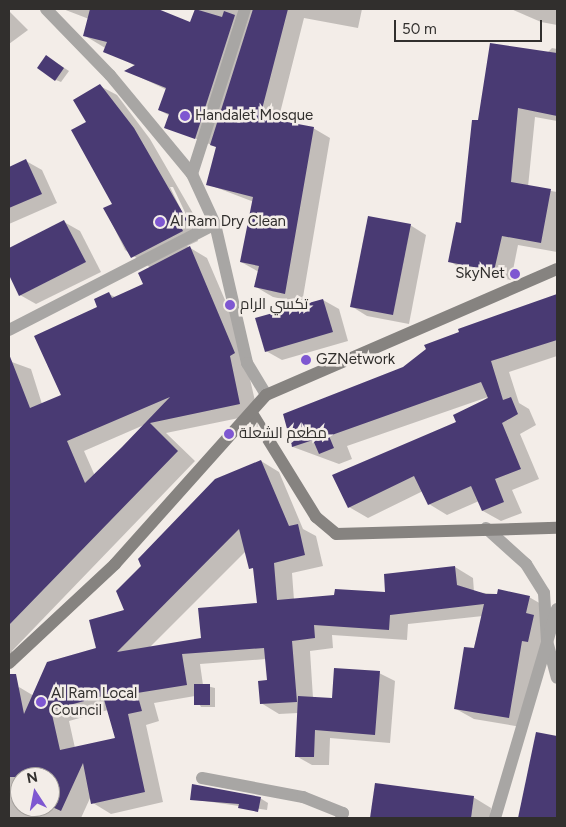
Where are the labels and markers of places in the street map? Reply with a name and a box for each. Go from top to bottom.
place label: Handalet Mosque [195,107,313,125]
marker: Handalet Mosque [179,110,191,122]
place label: Al Ram Dry Clean [170,213,286,231]
marker: Al Ram Dry Clean [154,216,166,228]
place label: SkyNet [455,265,505,283]
marker: SkyNet [509,268,521,280]
place label: تكسي الرام [240,296,308,314]
marker: تكسي الرام [224,299,236,311]
place label: GZNetwork [316,351,395,369]
marker: GZNetwork [300,354,312,366]
place label: مطعم الشعلة [239,425,327,443]
marker: مطعم الشعلة [223,428,235,440]
place label: Al Ram Local Council [51,684,137,719]
marker: Al Ram Local Council [35,696,47,708]

